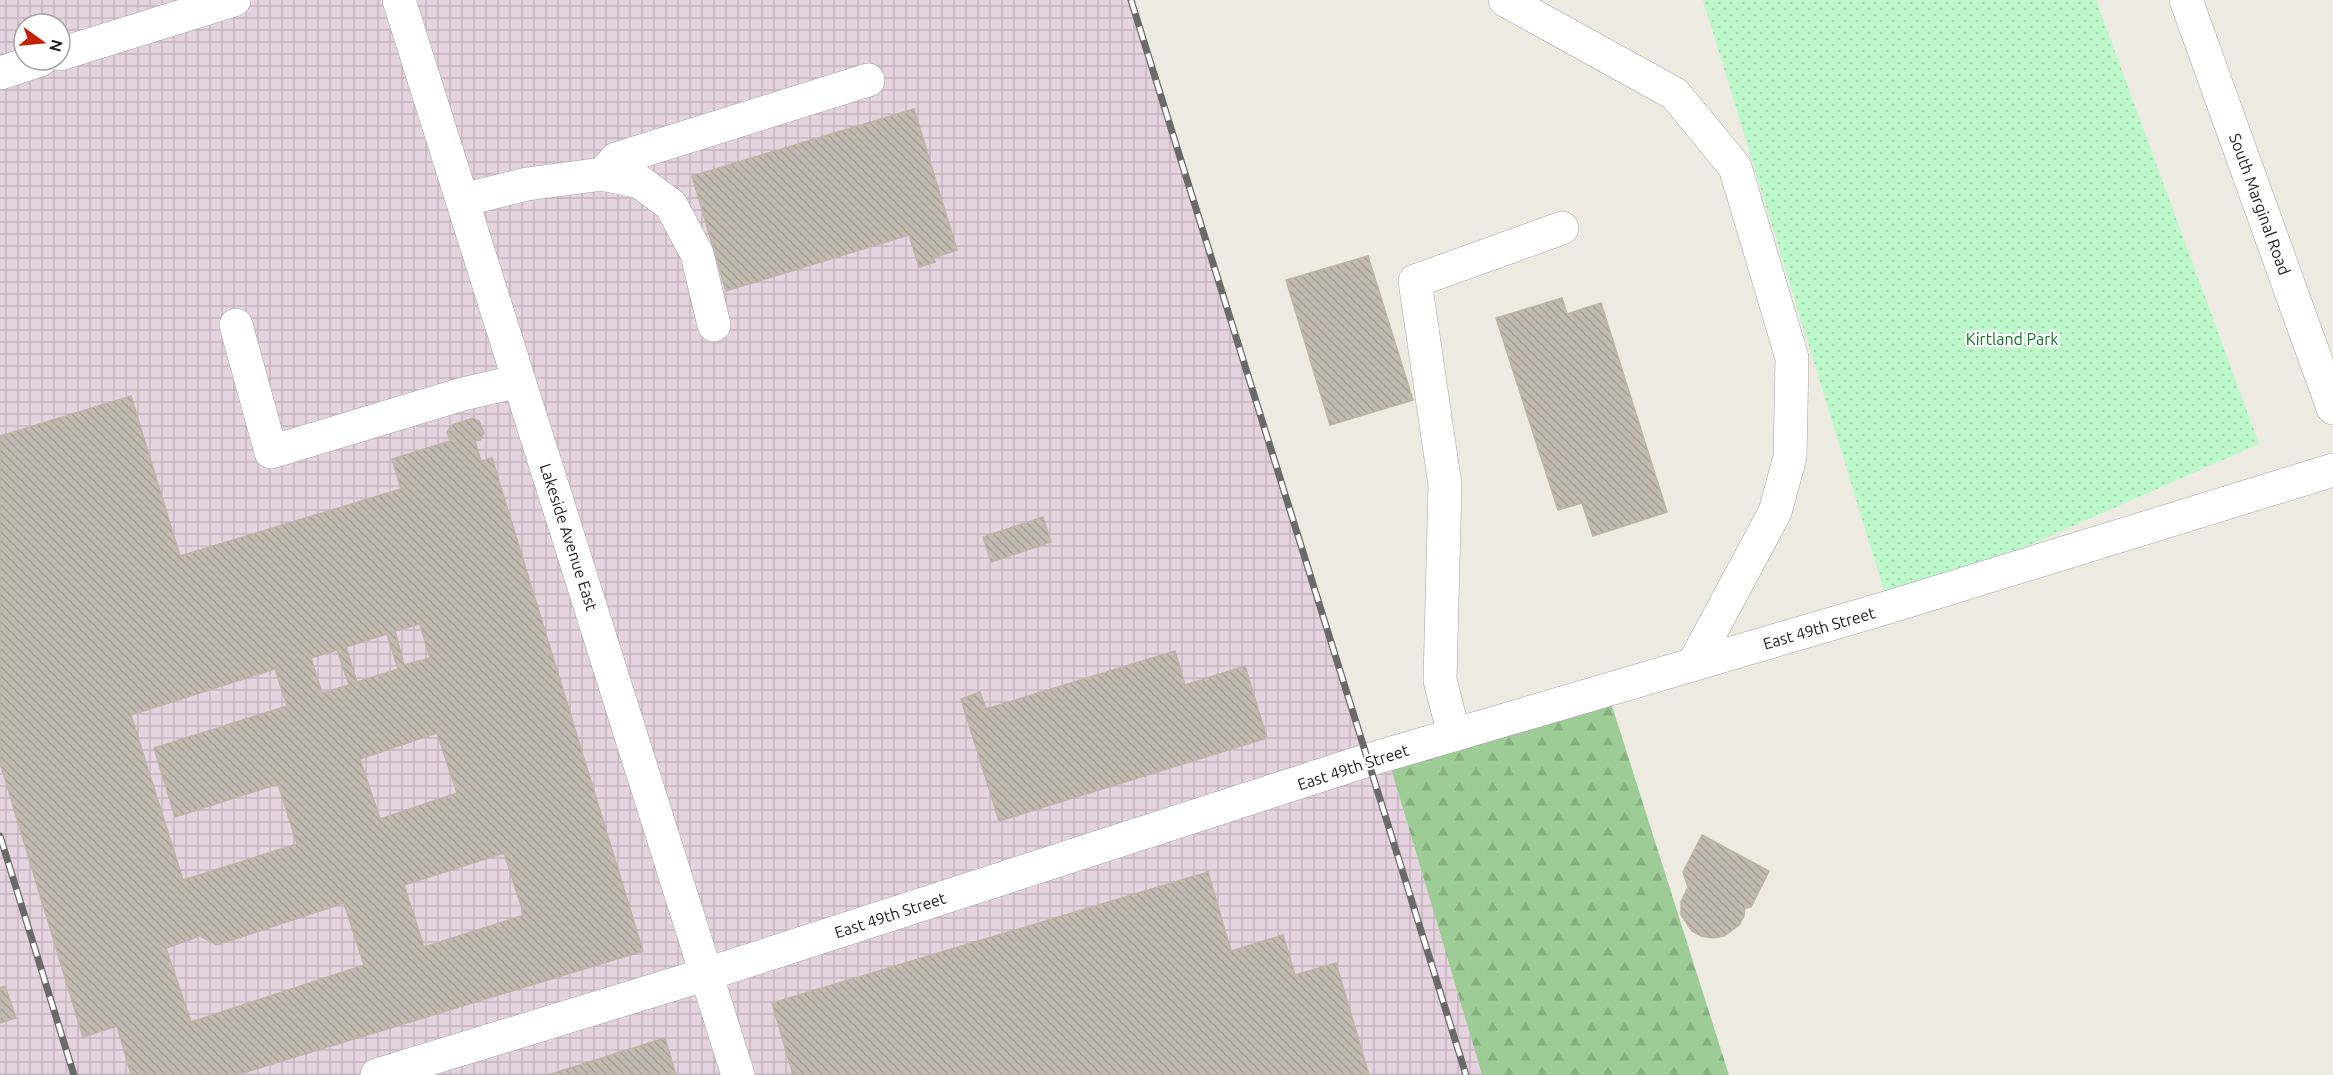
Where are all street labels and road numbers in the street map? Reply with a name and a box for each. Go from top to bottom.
street label: South Marginal Road [2226,131,2294,277]
street label: Lakeside Avenue East [537,461,602,614]
street label: East 49th Street [1761,603,1878,653]
street label: East 49th Street [1295,740,1412,793]
street label: East 49th Street [832,888,949,941]

